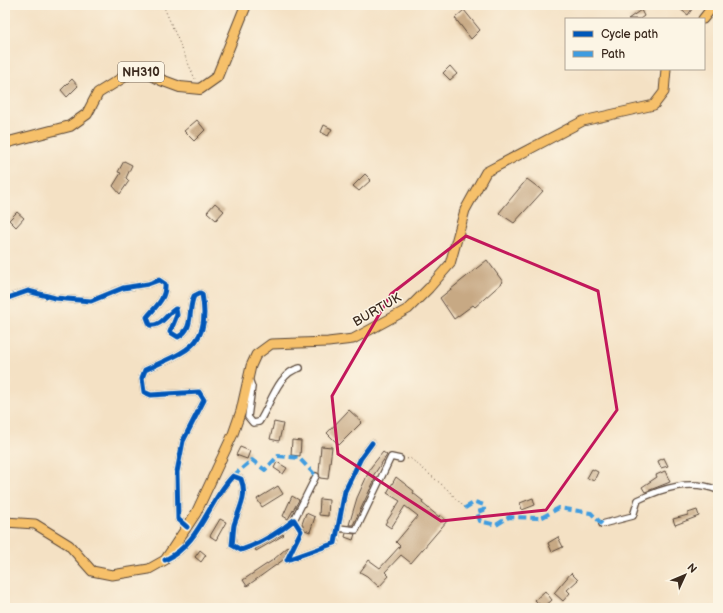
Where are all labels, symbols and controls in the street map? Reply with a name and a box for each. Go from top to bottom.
legend [565,18,705,70]
text: Cycle path [601,27,658,42]
text: Path [601,47,626,62]
road number: NH310 [118,62,164,82]
street label: BURTUK [350,289,405,330]
north arrow [665,555,705,595]
text: N [684,561,699,576]

